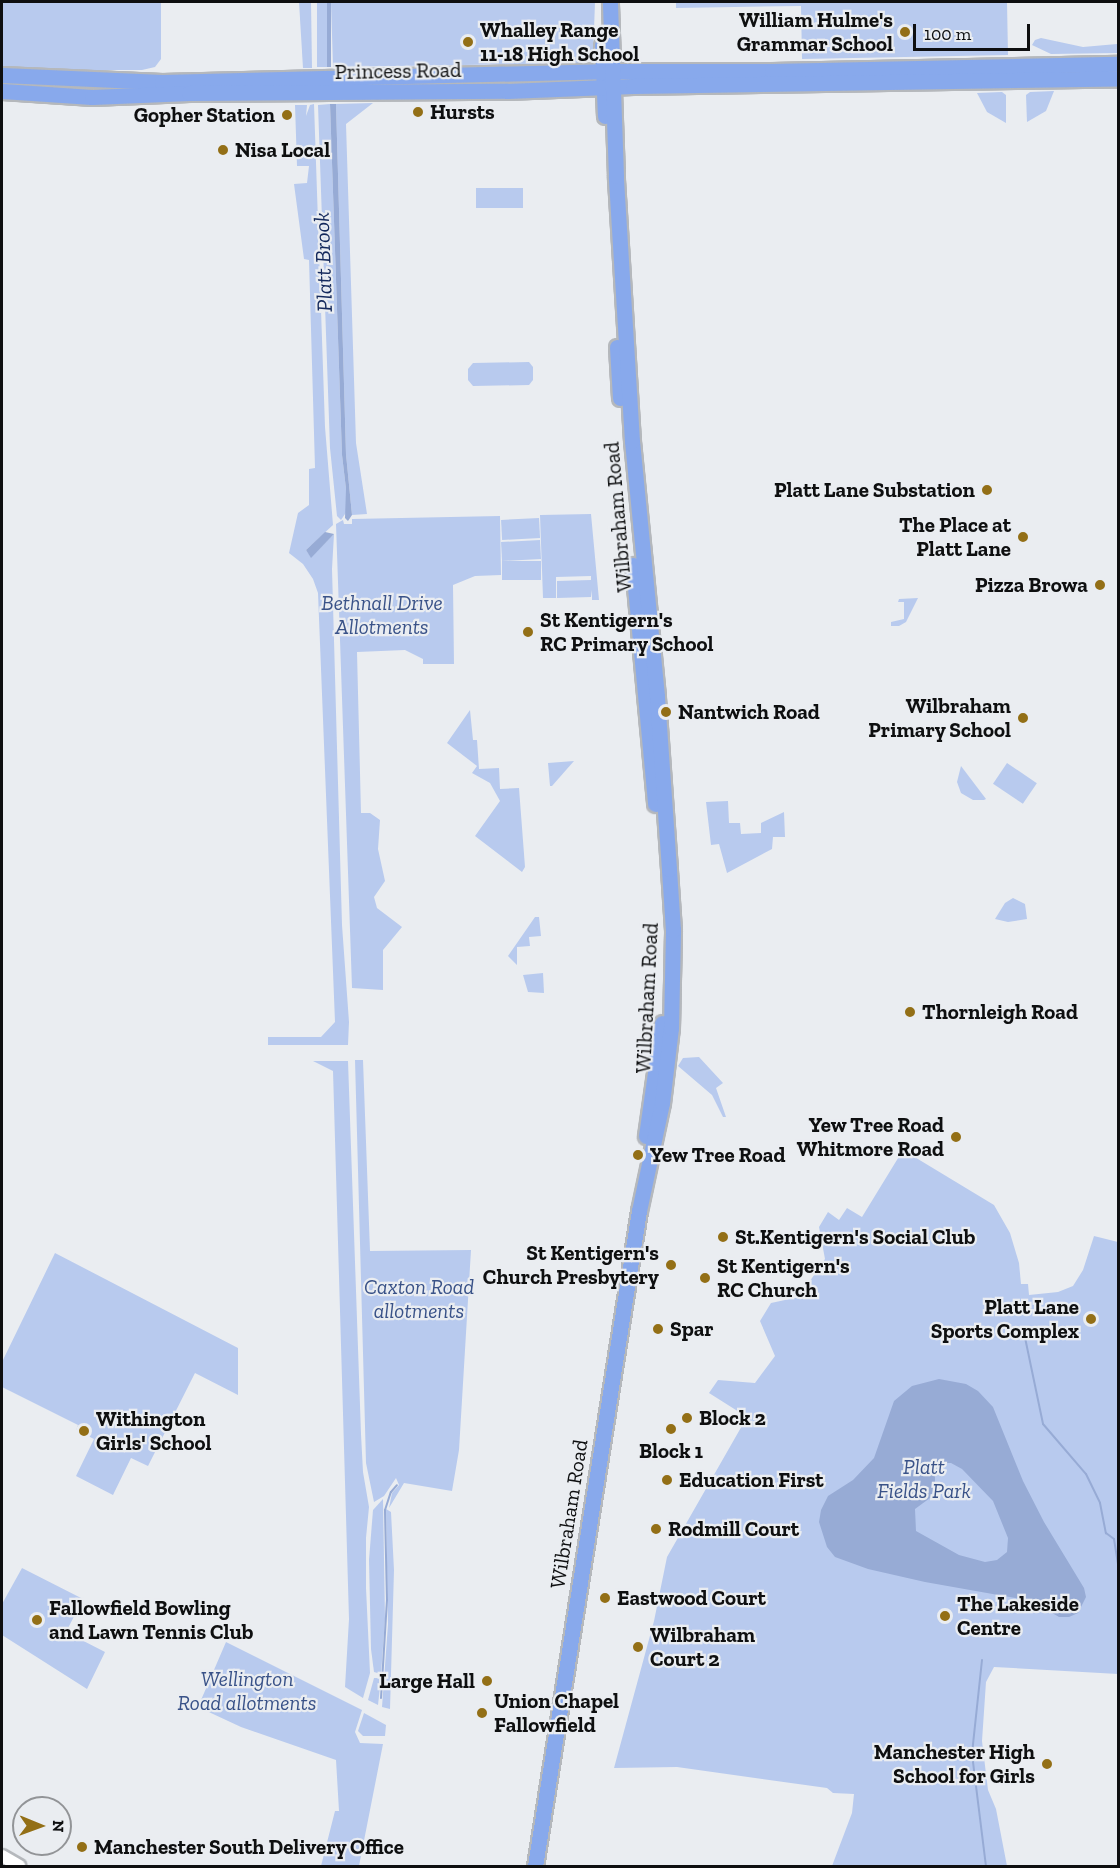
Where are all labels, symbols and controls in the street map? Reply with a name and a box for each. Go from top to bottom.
place label: William Hulme's Grammar School [736,7,893,57]
scale bar [916,12,1033,50]
place label: Whalley Range 11-18 High School [480,17,639,67]
text: 100 m [924,23,971,45]
marker: William Hulme's Grammar School [898,25,912,39]
marker: Whalley Range 11-18 High School [461,35,475,49]
street label: Princess Road [334,57,462,85]
place label: Hursts [430,99,495,125]
place label: Gopher Station [133,102,275,128]
marker: Hursts [411,105,425,119]
marker: Gopher Station [280,108,294,122]
place label: Nisa Local [235,137,330,163]
marker: Nisa Local [216,143,230,157]
water label: Platt Brook [308,212,338,312]
street label: Wilbraham Road [599,441,637,593]
place label: Platt Lane Substation [774,477,975,503]
marker: Platt Lane Substation [980,483,994,497]
place label: The Place at Platt Lane [899,512,1011,562]
marker: The Place at Platt Lane [1016,530,1030,544]
place label: Pizza Browa [975,572,1088,598]
marker: Pizza Browa [1093,578,1107,592]
park label: Bethnall Drive Allotments [321,590,443,640]
place label: St Kentigern's RC Primary School [540,607,714,657]
marker: St Kentigern's RC Primary School [521,625,535,639]
place label: Wilbraham Primary School [868,693,1011,743]
place label: Nantwich Road [678,699,820,725]
marker: Nantwich Road [659,705,673,719]
marker: Wilbraham Primary School [1016,711,1030,725]
street label: Wilbraham Road [630,922,664,1074]
place label: Thornleigh Road [922,999,1078,1025]
marker: Thornleigh Road [903,1005,917,1019]
place label: Yew Tree Road Whitmore Road [797,1112,944,1162]
marker: Yew Tree Road Whitmore Road [949,1130,963,1144]
place label: Yew Tree Road [650,1142,786,1168]
marker: Yew Tree Road [631,1148,645,1162]
place label: St.Kentigern's Social Club [735,1224,975,1250]
marker: St.Kentigern's Social Club [716,1230,730,1244]
place label: St Kentigern's Church Presbytery [483,1240,659,1290]
place label: St Kentigern's RC Church [717,1253,850,1303]
marker: St Kentigern's Church Presbytery [664,1258,678,1272]
marker: St Kentigern's RC Church [698,1271,712,1285]
park label: Caxton Road allotments [364,1274,474,1324]
place label: Platt Lane Sports Complex [931,1294,1079,1344]
marker: Platt Lane Sports Complex [1084,1312,1098,1326]
place label: Spar [670,1316,714,1342]
marker: Spar [651,1322,665,1336]
place label: Block 2 [699,1405,766,1431]
place label: Withington Girls' School [96,1406,211,1456]
marker: Block 2 [680,1411,694,1425]
marker: Block 1 [664,1422,678,1436]
marker: Withington Girls' School [77,1424,91,1438]
street label: Wilbraham Road [545,1438,593,1590]
place label: Block 1 [639,1438,703,1464]
park label: Platt Fields Park [877,1454,971,1504]
place label: Education First [679,1467,824,1493]
marker: Education First [660,1473,674,1487]
place label: Rodmill Court [668,1516,799,1542]
marker: Rodmill Court [649,1522,663,1536]
place label: Eastwood Court [617,1585,766,1611]
marker: Eastwood Court [598,1591,612,1605]
place label: The Lakeside Centre [957,1591,1079,1641]
place label: Fallowfield Bowling and Lawn Tennis Club [49,1595,253,1645]
marker: The Lakeside Centre [938,1609,952,1623]
marker: Fallowfield Bowling and Lawn Tennis Club [30,1613,44,1627]
place label: Wilbraham Court 2 [650,1622,755,1672]
marker: Wilbraham Court 2 [631,1640,645,1654]
park label: Wellington Road allotments [178,1666,316,1716]
place label: Large Hall [379,1668,475,1694]
marker: Large Hall [480,1674,494,1688]
place label: Union Chapel Fallowfield [494,1688,619,1738]
marker: Union Chapel Fallowfield [475,1706,489,1720]
place label: Manchester High School for Girls [873,1739,1035,1789]
marker: Manchester High School for Girls [1040,1757,1054,1771]
north arrow [12,1796,72,1856]
text: N [49,1820,68,1833]
place label: Manchester South Delivery Office [94,1834,405,1860]
marker: Manchester South Delivery Office [75,1840,89,1854]

